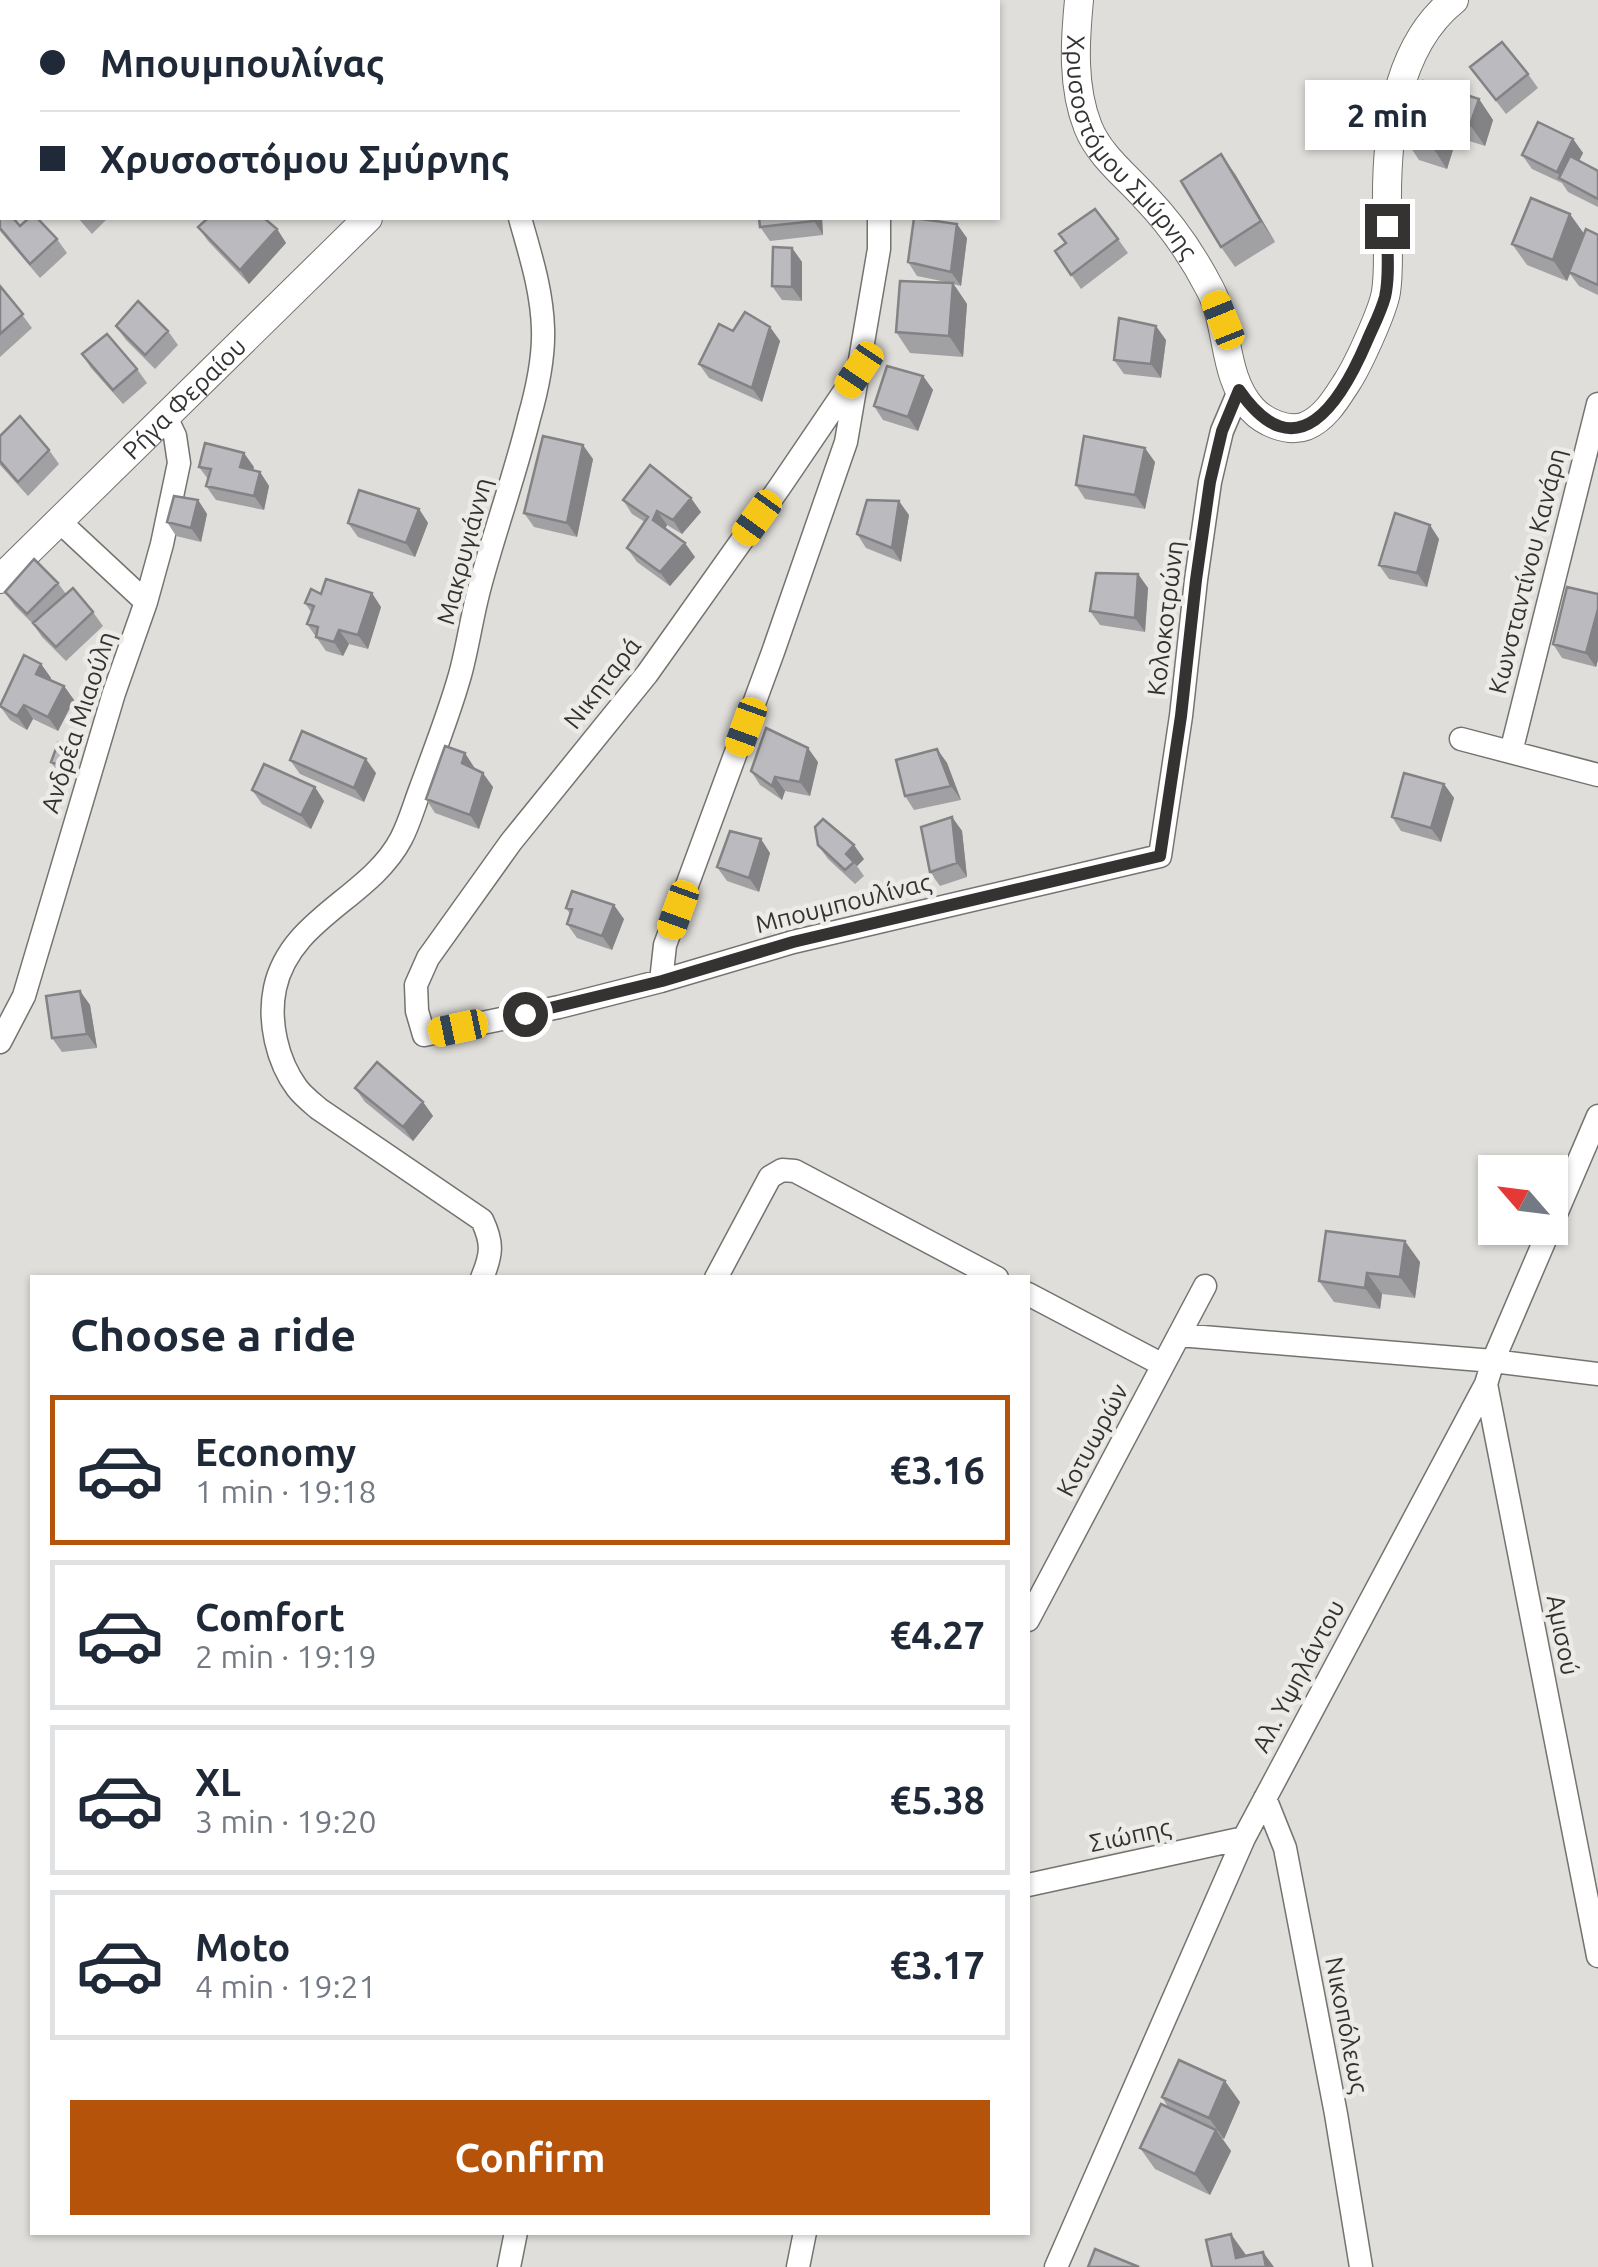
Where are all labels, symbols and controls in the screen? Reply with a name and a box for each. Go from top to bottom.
street label: Χρυσοστόμου Σμύρνης [1062,35,1203,264]
text: Μπουμπουλίνας [100,42,384,84]
callout: 2 min [1304,81,1470,151]
text: 2 min [1347,97,1428,133]
text: Χρυσοστόμου Σμύρνης [100,138,509,180]
route end [1365,204,1410,249]
car [1198,287,1248,353]
street label: Ρήγα Φεραίου [117,332,251,465]
car [830,337,888,403]
street label: Κωνσταντίνου Κανάρη [1483,445,1571,697]
street label: Μακρυγιάννη [431,474,497,628]
car [727,485,787,551]
street label: Κολοκοτρώνη [1142,539,1188,697]
street label: Ανδρέα Μιαούλη [35,628,121,816]
street label: Νικηταρά [558,632,646,734]
car [722,694,770,760]
street label: Μπουμπουλίνας [752,868,934,938]
car [654,877,702,943]
route start [503,992,548,1037]
car [426,1007,490,1049]
north arrow [1478,1155,1568,1245]
map controls [1478,1155,1568,1245]
text: Choose a ride [70,1309,356,1360]
street label: Κοτυωρών [1051,1379,1133,1501]
icon: car [75,1425,165,1515]
text: Economy [195,1431,356,1473]
text: €3.16 [890,1449,985,1491]
text: 1 min · 19:18 [195,1473,377,1509]
icon: car [75,1590,165,1680]
street label: Αμισού [1541,1592,1585,1678]
street label: Αλ. Υψηλάντου [1246,1595,1350,1757]
text: Comfort [195,1596,345,1638]
text: €4.27 [890,1614,985,1656]
text: 2 min · 19:19 [195,1638,377,1674]
icon: car [75,1755,165,1845]
text: XL [195,1761,241,1803]
text: €5.38 [890,1779,985,1821]
text: 3 min · 19:20 [195,1803,377,1839]
street label: Σιώπης [1087,1813,1173,1857]
icon: car [75,1920,165,2010]
text: Moto [195,1926,290,1968]
text: €3.17 [890,1944,985,1986]
street label: Νικοπόλεως [1320,1954,1374,2096]
text: 4 min · 19:21 [195,1968,377,2004]
button: Confirm [70,2100,990,2215]

